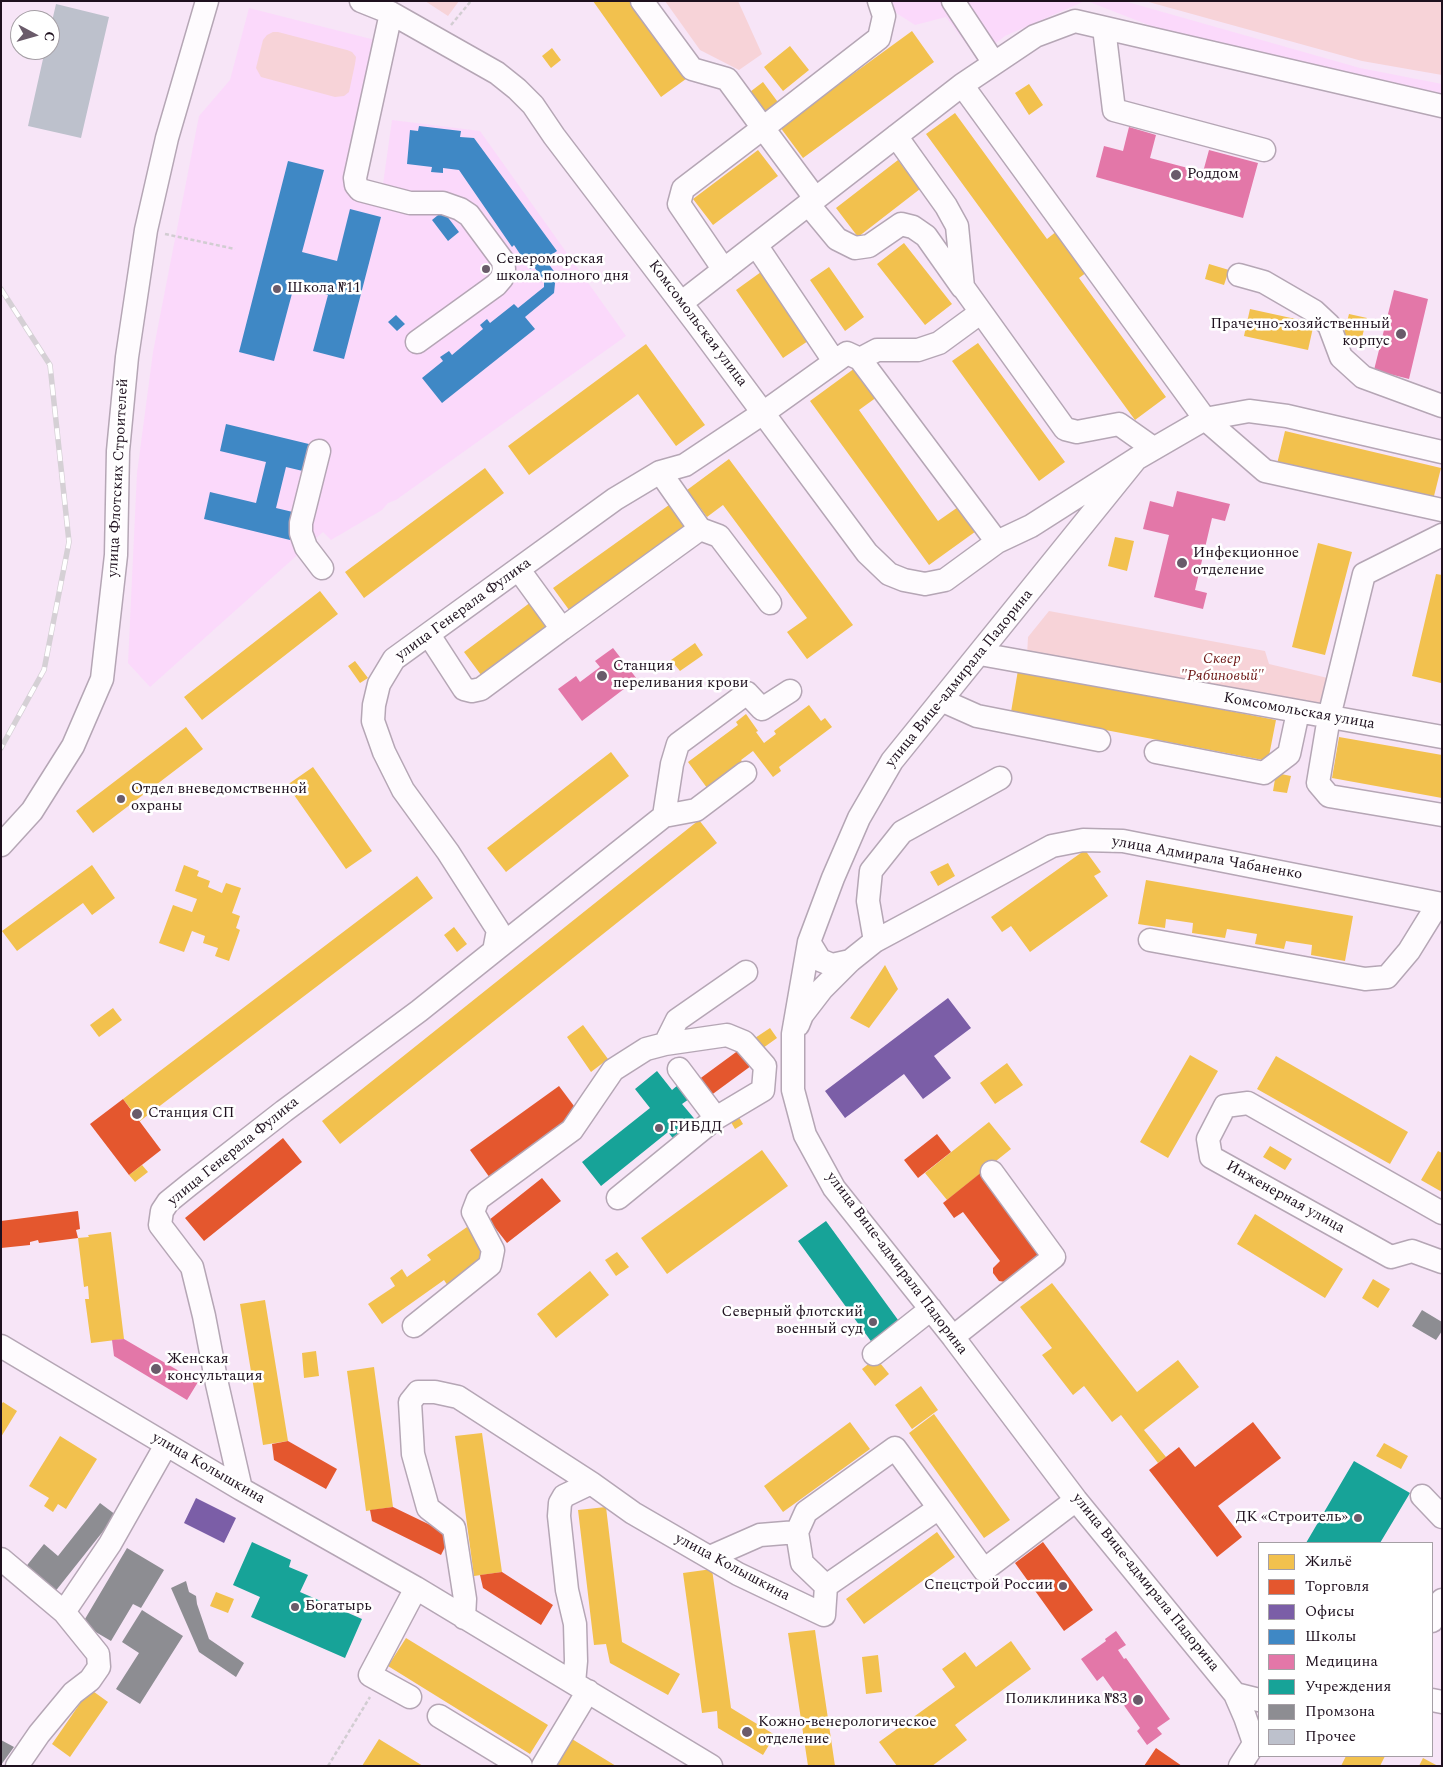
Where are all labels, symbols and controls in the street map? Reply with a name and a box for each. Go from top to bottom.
north arrow [10,10,60,60]
text: С [38,30,60,43]
place label: Роддом [1187,166,1239,184]
marker: Роддом [1169,168,1183,182]
place label: Североморская школа полного дня [496,251,629,286]
street label: Комсомольская улица [644,257,750,391]
marker: Североморская школа полного дня [480,263,492,275]
place label: Школа №11 [287,280,361,298]
marker: Школа №11 [271,283,283,295]
place label: Прачечно-хозяйственный корпус [1210,316,1390,351]
marker: Прачечно-хозяйственный корпус [1394,327,1408,341]
street label: улица Флотских Строителей [105,378,133,578]
place label: Инфекционное отделение [1193,545,1299,580]
street label: улица Генерала Фулика [393,555,535,665]
marker: Инфекционное отделение [1175,556,1189,570]
street label: улица Вице-адмирала Падорина [883,586,1037,772]
park label: Сквер "Рябиновый" [1180,651,1264,686]
place label: Станция переливания крови [613,658,748,693]
marker: Станция переливания крови [595,669,609,683]
street label: Комсомольская улица [1222,690,1376,734]
place label: Отдел вневедомственной охраны [131,781,307,816]
marker: Отдел вневедомственной охраны [115,793,127,805]
street label: улица Адмирала Чабаненко [1110,833,1304,885]
street label: улица Генерала Фулика [165,1094,303,1210]
place label: Станция СП [148,1105,235,1123]
marker: Станция СП [130,1107,144,1121]
place label: ГИБДД [669,1119,722,1137]
marker: ГИБДД [653,1122,665,1134]
street label: Инженерная улица [1223,1158,1347,1238]
street label: улица Вице-адмирала Падорина [821,1169,971,1359]
place label: Северный флотский военный суд [722,1304,863,1339]
marker: Северный флотский военный суд [867,1316,879,1328]
place label: Женская консультация [167,1351,262,1386]
marker: Женская консультация [149,1362,163,1376]
street label: улица Колышкина [148,1429,268,1509]
street label: улица Вице-адмирала Падорина [1068,1490,1222,1676]
place label: ДК «Строитель» [1236,1509,1348,1527]
marker: ДК «Строитель» [1352,1512,1364,1524]
street label: улица Колышкина [671,1530,793,1606]
legend [1258,1542,1433,1757]
text: Жильё [1305,1550,1352,1573]
text: Торговля [1305,1575,1369,1598]
place label: Спецстрой России [924,1577,1053,1595]
marker: Спецстрой России [1057,1580,1069,1592]
place label: Богатырь [305,1598,372,1616]
text: Офисы [1305,1600,1354,1623]
marker: Богатырь [289,1601,301,1613]
text: Школы [1305,1625,1356,1648]
text: Медицина [1305,1650,1378,1673]
text: Учреждения [1305,1675,1391,1698]
place label: Поликлиника №83 [1005,1691,1127,1709]
marker: Поликлиника №83 [1131,1693,1145,1707]
text: Промзона [1305,1700,1375,1723]
place label: Кожно-венерологическое отделение [758,1714,937,1749]
marker: Кожно-венерологическое отделение [740,1725,754,1739]
text: Прочее [1305,1725,1356,1748]

